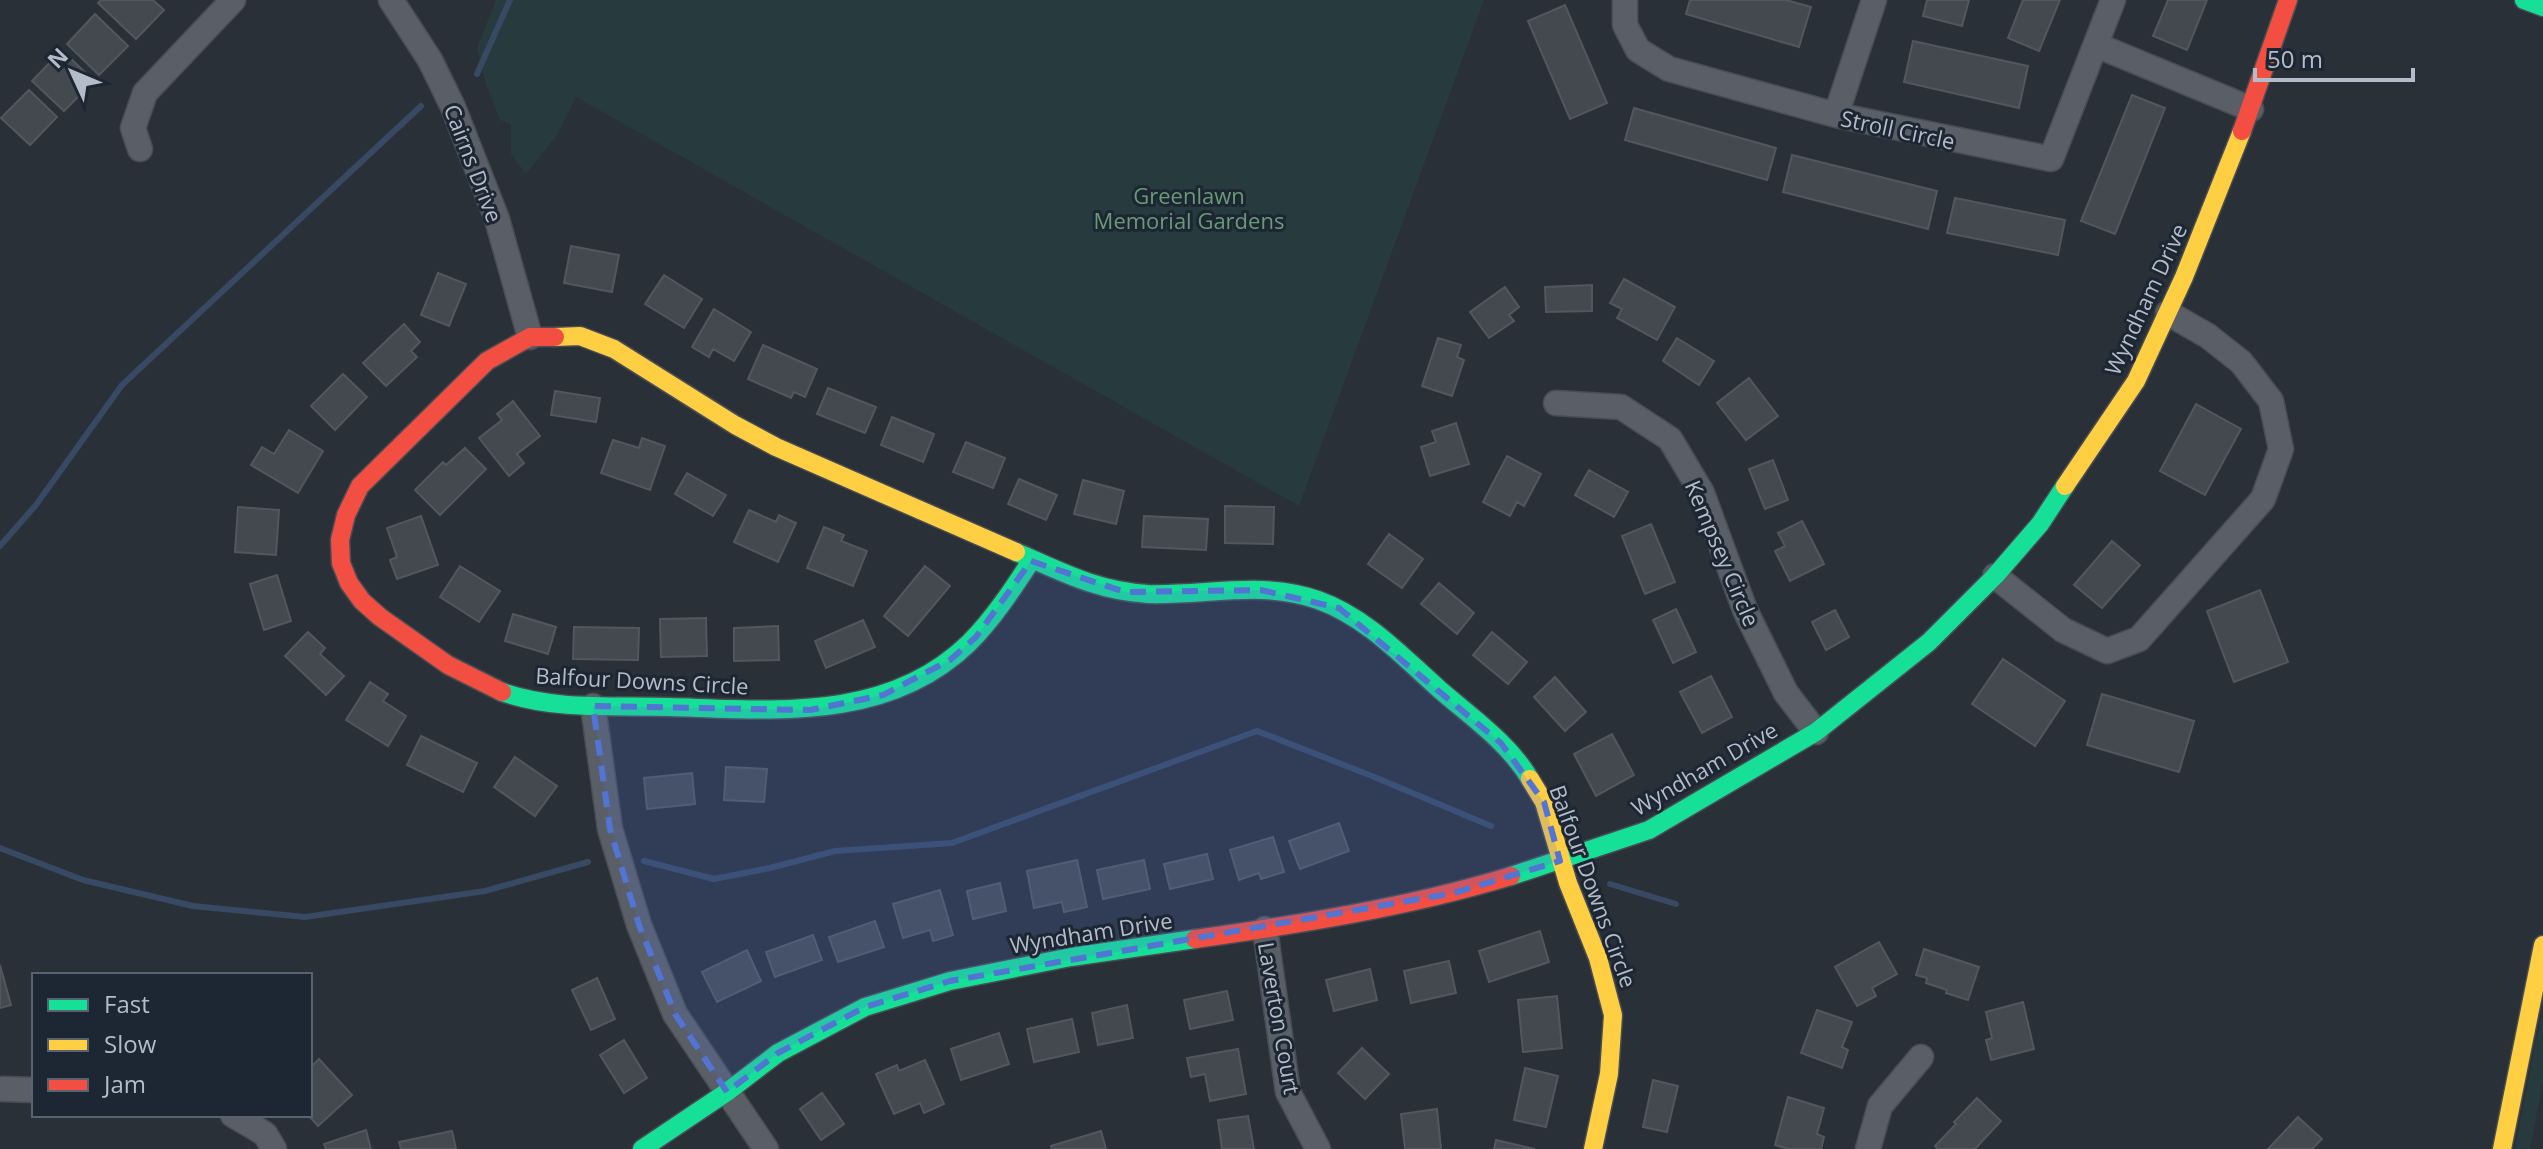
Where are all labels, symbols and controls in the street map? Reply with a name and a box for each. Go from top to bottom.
north arrow [32,32,112,112]
scale bar [2255,32,2413,82]
text: N [40,41,74,74]
text: 50 m [2267,42,2323,75]
street label: Cairns Drive [438,100,510,226]
street label: Stroll Circle [1838,102,1958,156]
park label: Greenlawn Memorial Gardens [1094,180,1284,235]
street label: Wyndham Drive [2097,218,2193,380]
street label: Kempsey Circle [1679,475,1767,631]
street label: Balfour Downs Circle [535,659,749,701]
street label: Wyndham Drive [1626,714,1782,822]
street label: Balfour Downs Circle [1543,781,1645,991]
street label: Wyndham Drive [1008,904,1174,960]
street label: Laverton Court [1252,940,1308,1096]
legend [32,973,312,1117]
text: Fast [104,987,150,1020]
text: Slow [104,1027,157,1060]
text: Jam [102,1067,146,1100]

